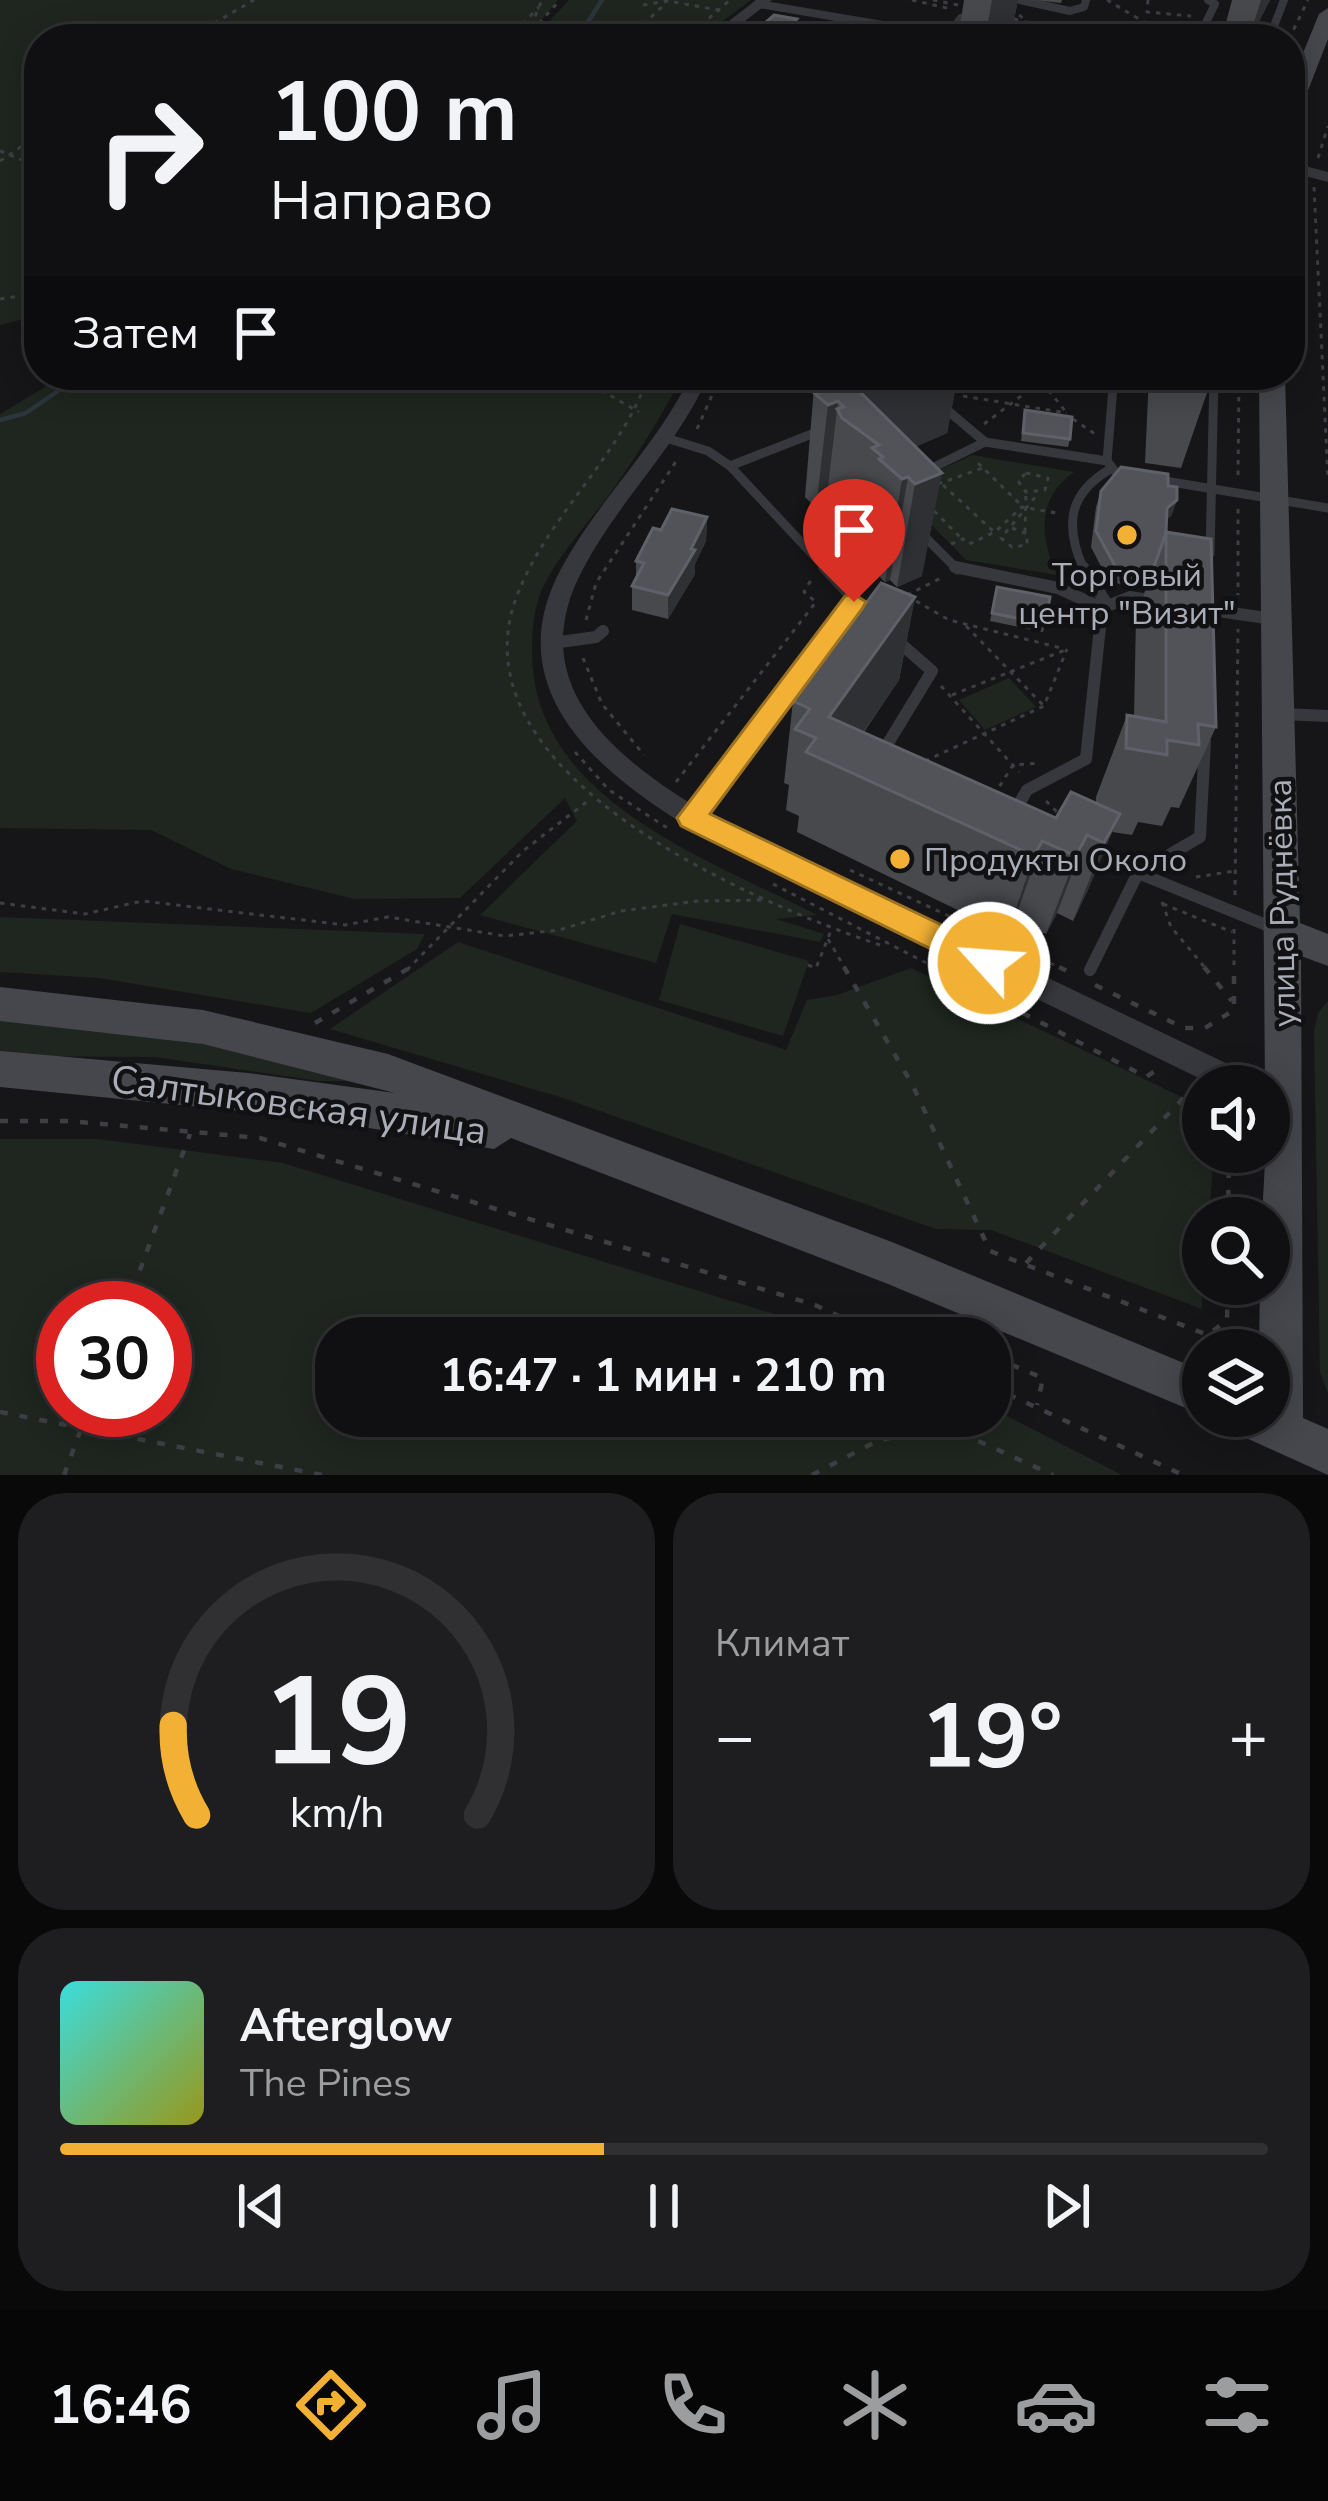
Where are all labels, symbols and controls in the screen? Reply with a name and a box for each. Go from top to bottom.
text: 100 m [270,55,518,170]
icon: right [72,72,228,228]
text: Направо [270,164,493,238]
icon: arrive [223,300,289,366]
text: Затем [72,303,199,364]
pin [803,479,905,602]
icon: arrive [821,497,887,563]
marker: Торговый центр "Визит" [1114,522,1140,548]
place label: Торговый центр "Визит" [1018,553,1236,636]
street label: улица Руднёвка [1258,778,1307,1027]
place label: Продукты Около [924,838,1187,883]
marker: Продукты Около [887,846,913,872]
position arrow [926,900,1052,1026]
street label: Салтыковская улица [108,1053,490,1158]
map controls [1182,1065,1290,1437]
button: sound [1182,1065,1290,1173]
button: search [1182,1197,1290,1305]
speed limit sign: 30 [36,1281,192,1437]
button: layers [1182,1329,1290,1437]
text: 16:47 · 1 мин · 210 m [439,1346,887,1407]
text: Климат [715,1617,849,1670]
text: 19 [262,1638,411,1808]
text: 19° [920,1676,1063,1799]
text: − [715,1692,755,1782]
text: + [1228,1692,1268,1782]
text: km/h [289,1783,384,1841]
text: Afterglow [240,1996,452,2057]
text: The Pines [240,2057,412,2110]
icon: previous [228,2173,294,2239]
icon: pause [631,2173,697,2239]
icon: next [1034,2173,1100,2239]
icon: directions [289,2363,373,2447]
icon: music [470,2363,554,2447]
icon: phone [651,2363,735,2447]
icon: climate [833,2363,917,2447]
icon: car [1014,2363,1098,2447]
icon: filters [1195,2363,1279,2447]
text: 16:46 [49,2368,192,2442]

